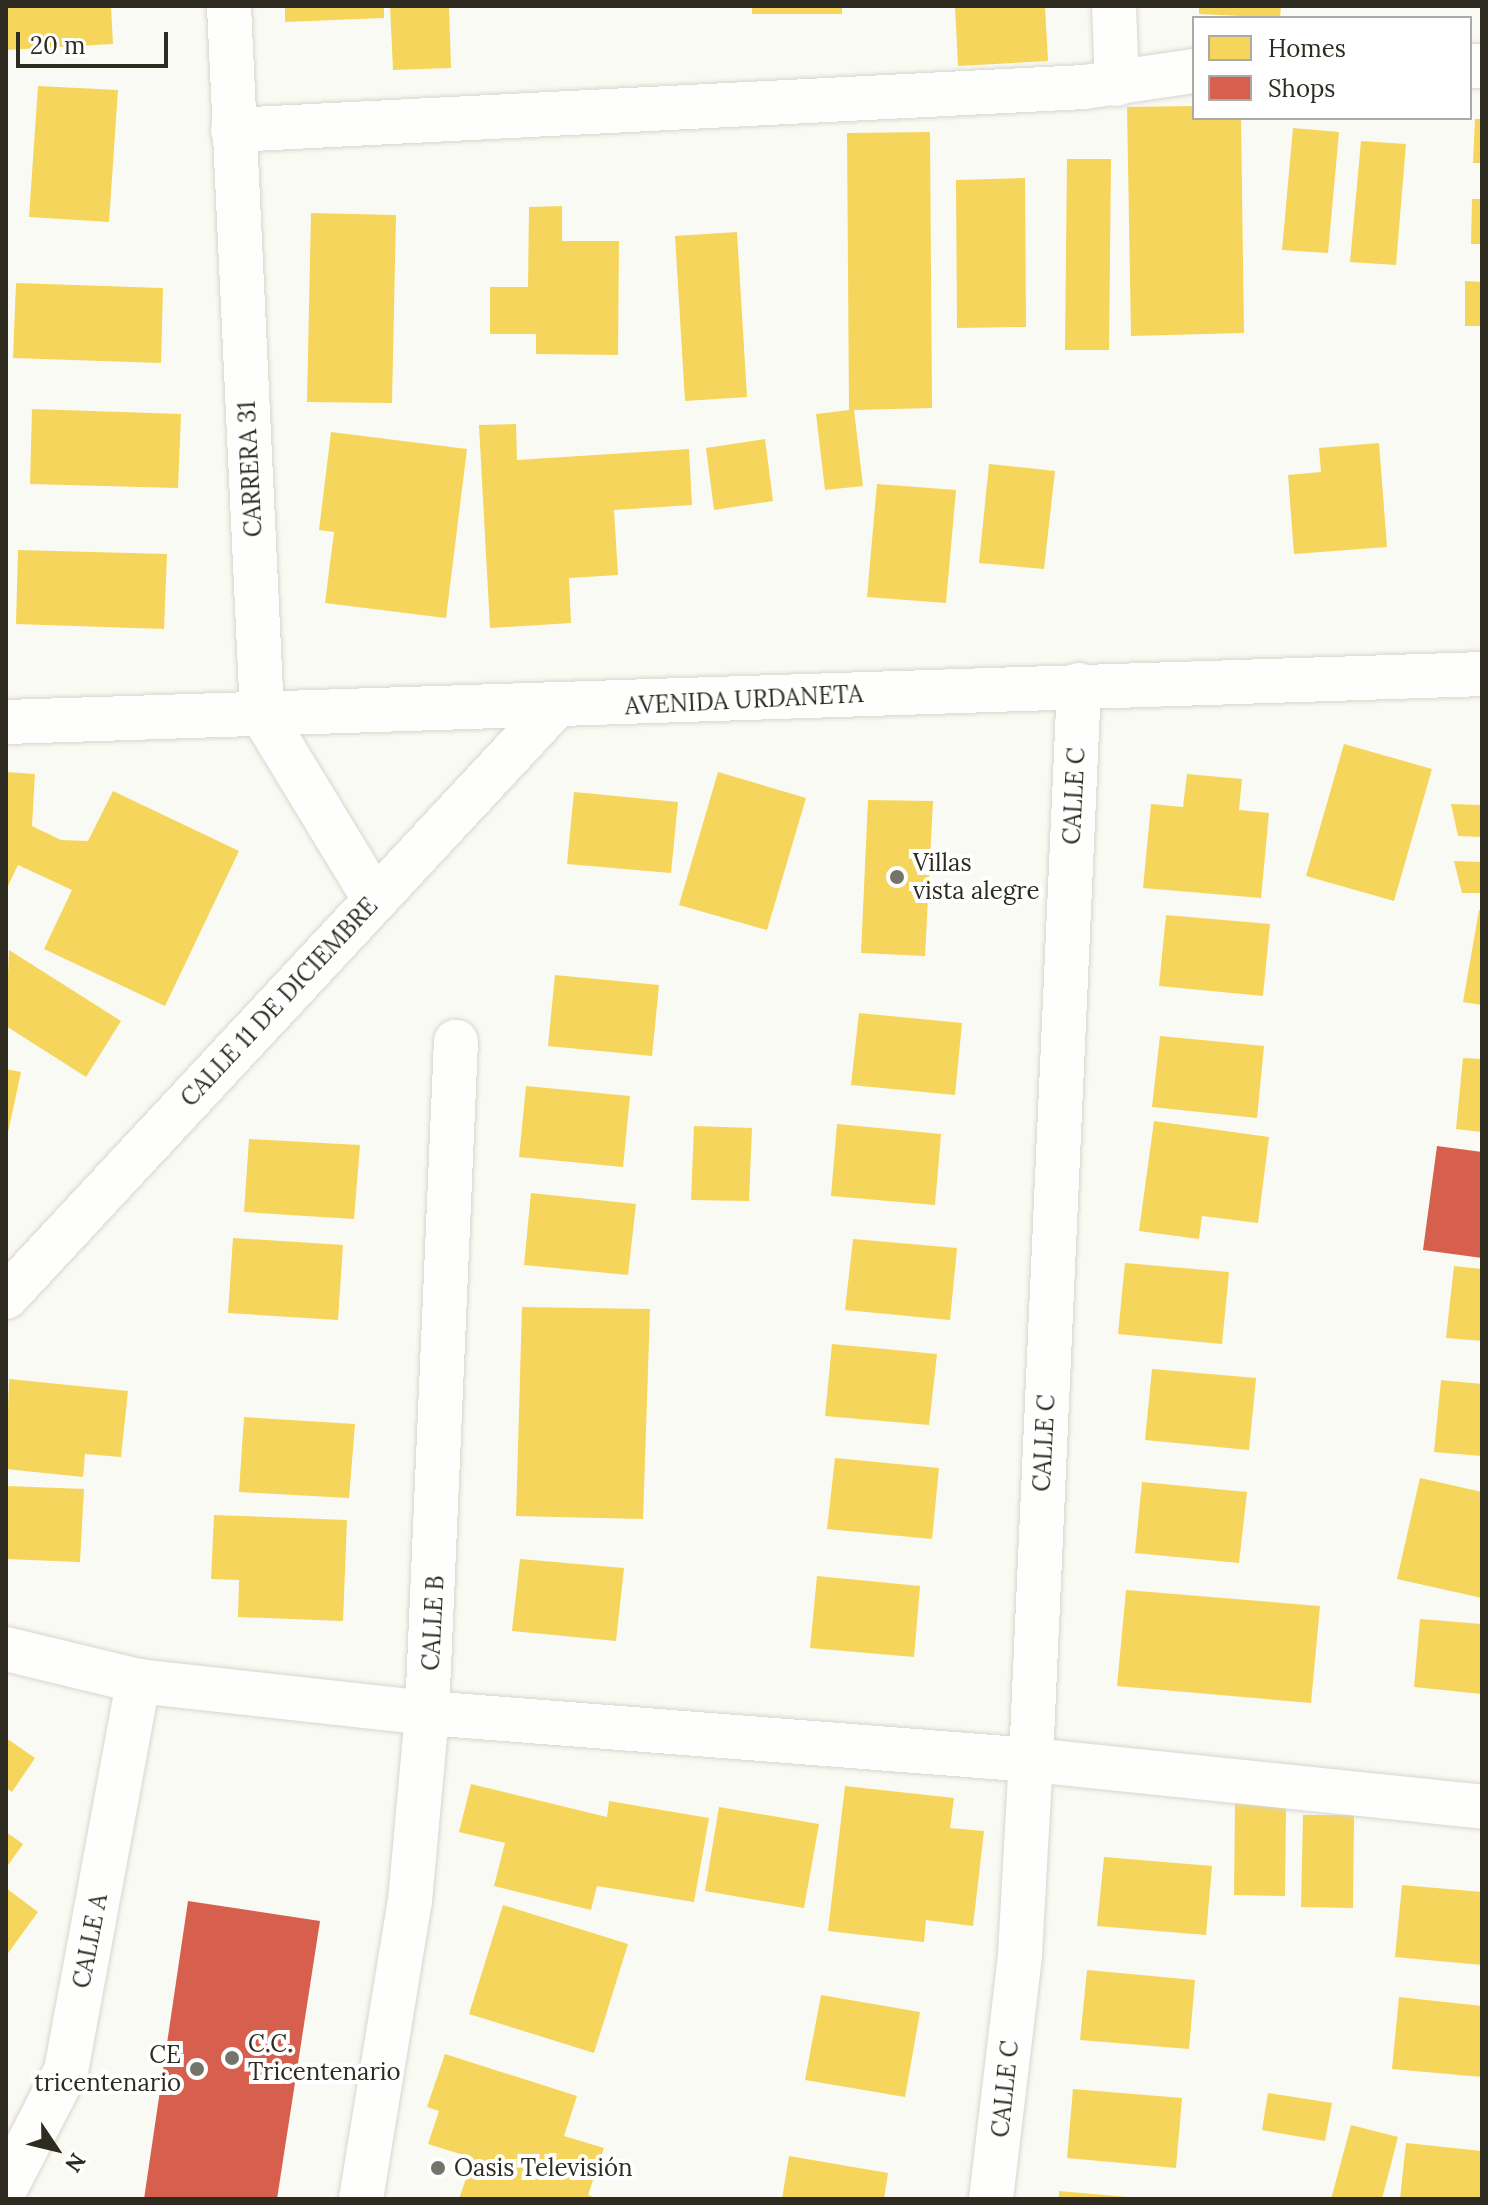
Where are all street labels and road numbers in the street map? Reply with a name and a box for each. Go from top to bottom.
street label: CARRERA 31 [232,400,268,538]
street label: AVENIDA URDANETA [624,679,864,721]
street label: CALLE C [1057,747,1091,845]
street label: CALLE 11 DE DICIEMBRE [175,892,383,1112]
street label: CALLE C [1027,1394,1061,1492]
street label: CALLE B [416,1575,450,1671]
street label: CALLE A [67,1891,113,1991]
street label: CALLE C [986,2039,1024,2139]

